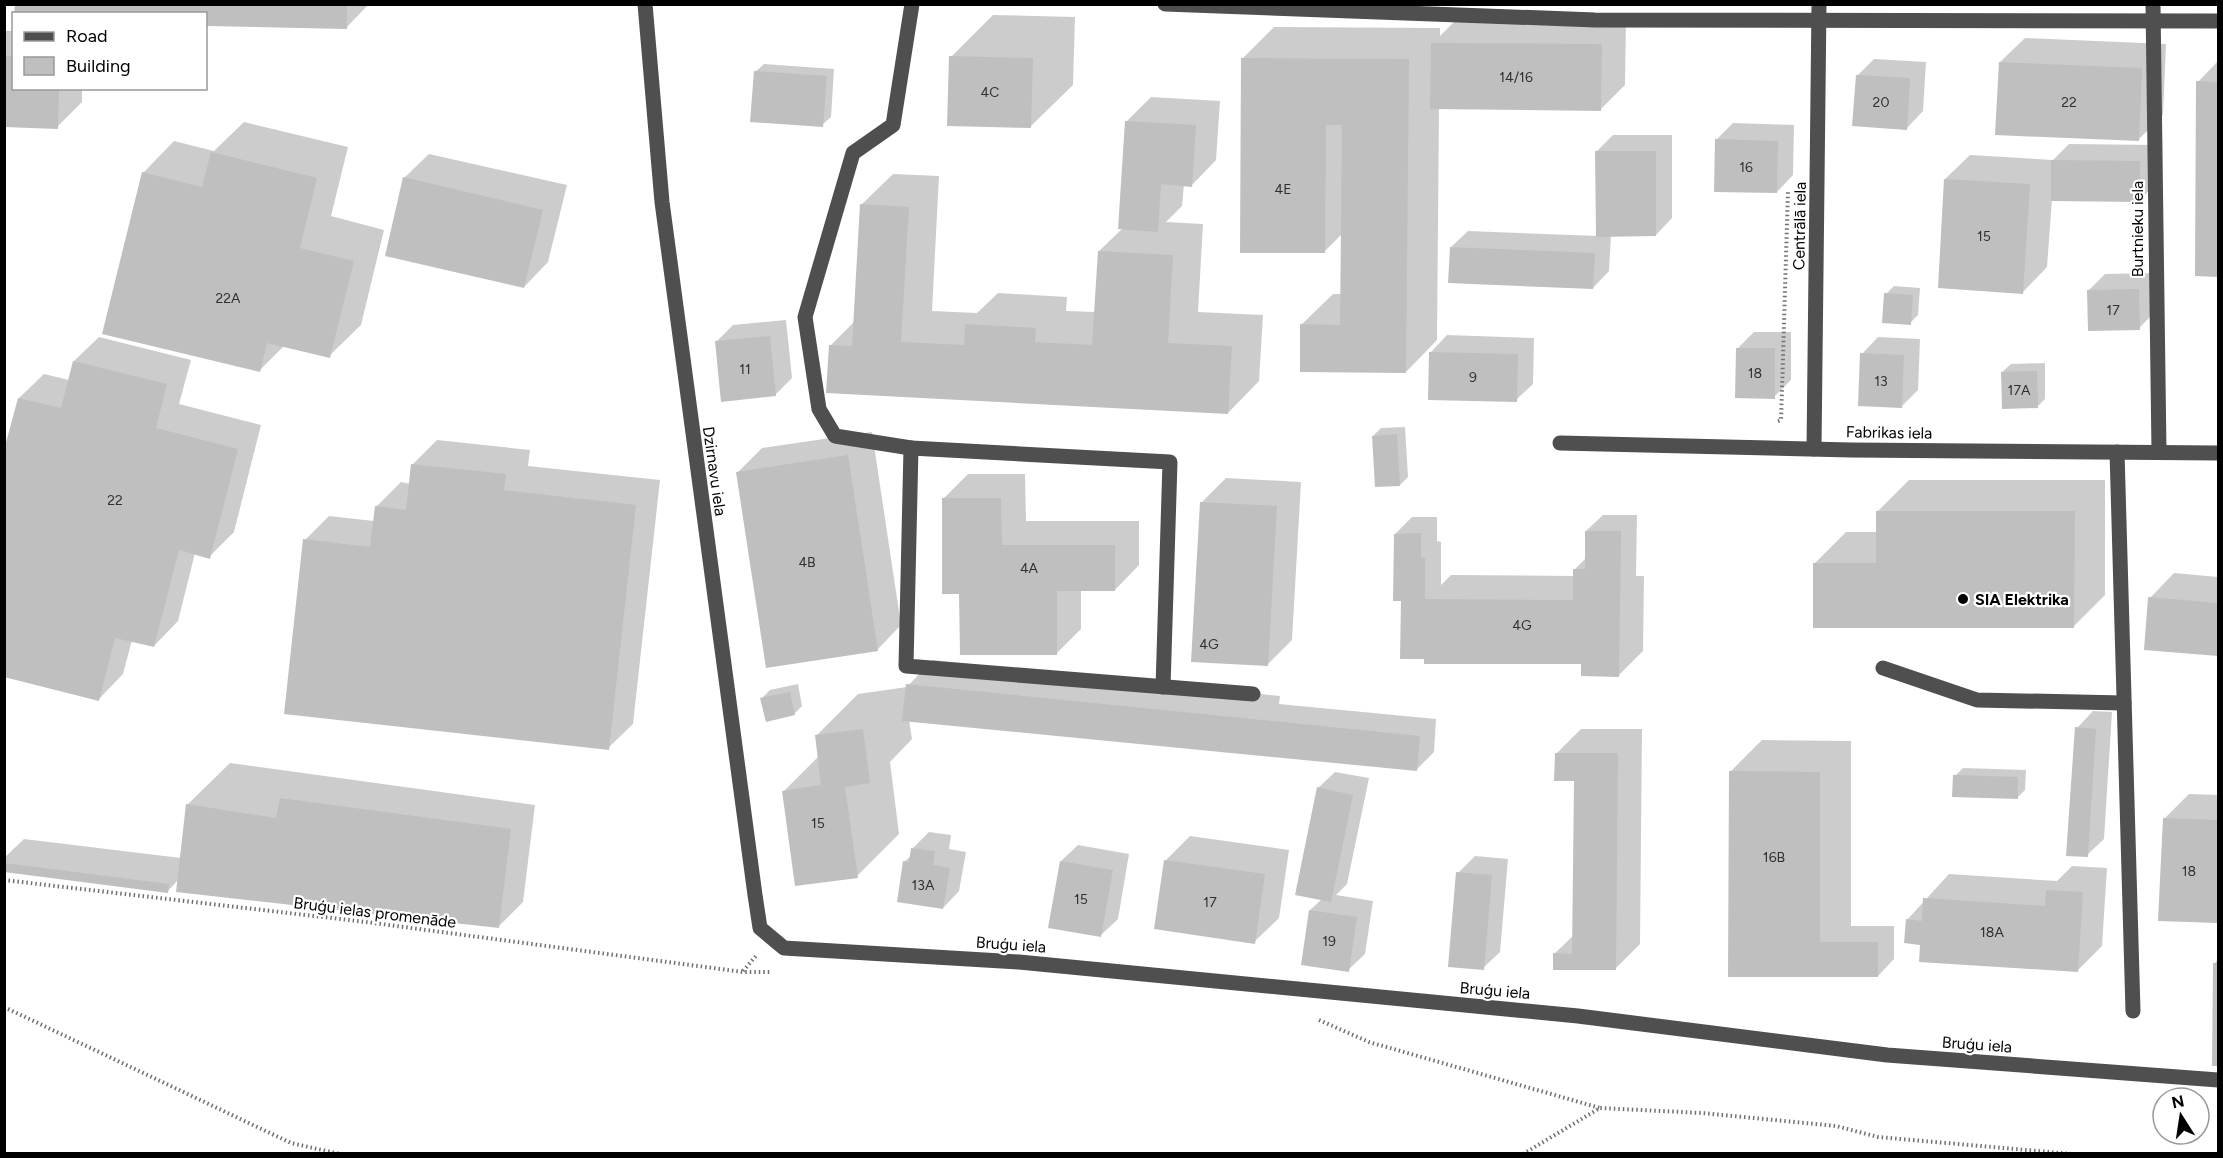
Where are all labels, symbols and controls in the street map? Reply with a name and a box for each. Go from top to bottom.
legend [12,12,207,90]
text: Road [66,25,107,47]
text: Building [66,55,131,77]
house number: 14/16 [1499,69,1533,86]
house number: 4C [981,84,999,101]
house number: 20 [1873,94,1889,111]
house number: 22 [2061,94,2077,111]
house number: 16 [1739,159,1753,176]
house number: 4E [1275,181,1291,198]
street label: Burtnieku iela [2128,181,2147,277]
street label: Centrālā iela [1789,182,1810,270]
house number: 15 [1977,228,1991,245]
house number: 22A [215,290,241,307]
house number: 17 [2106,302,2120,319]
house number: 11 [739,361,751,378]
house number: 18 [1748,365,1762,382]
house number: 9 [1469,369,1477,386]
house number: 13 [1874,373,1888,390]
house number: 17A [2008,382,2031,399]
street label: Fabrikas iela [1846,422,1932,443]
street label: Dzirnavu iela [699,425,730,517]
house number: 22 [107,492,123,509]
house number: 4B [798,554,816,571]
house number: 4A [1020,560,1039,577]
place label: SIA Elektrika [1975,590,2069,609]
marker: SIA Elektrika [1956,592,1970,606]
house number: 4G [1512,617,1532,634]
house number: 4G [1199,636,1219,653]
house number: 15 [811,815,825,832]
house number: 16B [1763,849,1785,866]
house number: 18 [2182,863,2196,880]
house number: 13A [912,877,935,894]
house number: 15 [1074,891,1088,908]
street label: Bruģu ielas promenāde [293,893,458,932]
house number: 17 [1203,894,1217,911]
house number: 18A [1980,924,2004,941]
street label: Bruģu iela [975,933,1047,956]
house number: 19 [1322,933,1336,950]
street label: Bruģu iela [1459,978,1531,1003]
street label: Bruģu iela [1941,1033,2013,1056]
north arrow [2151,1086,2211,1146]
text: N [2170,1091,2186,1112]

